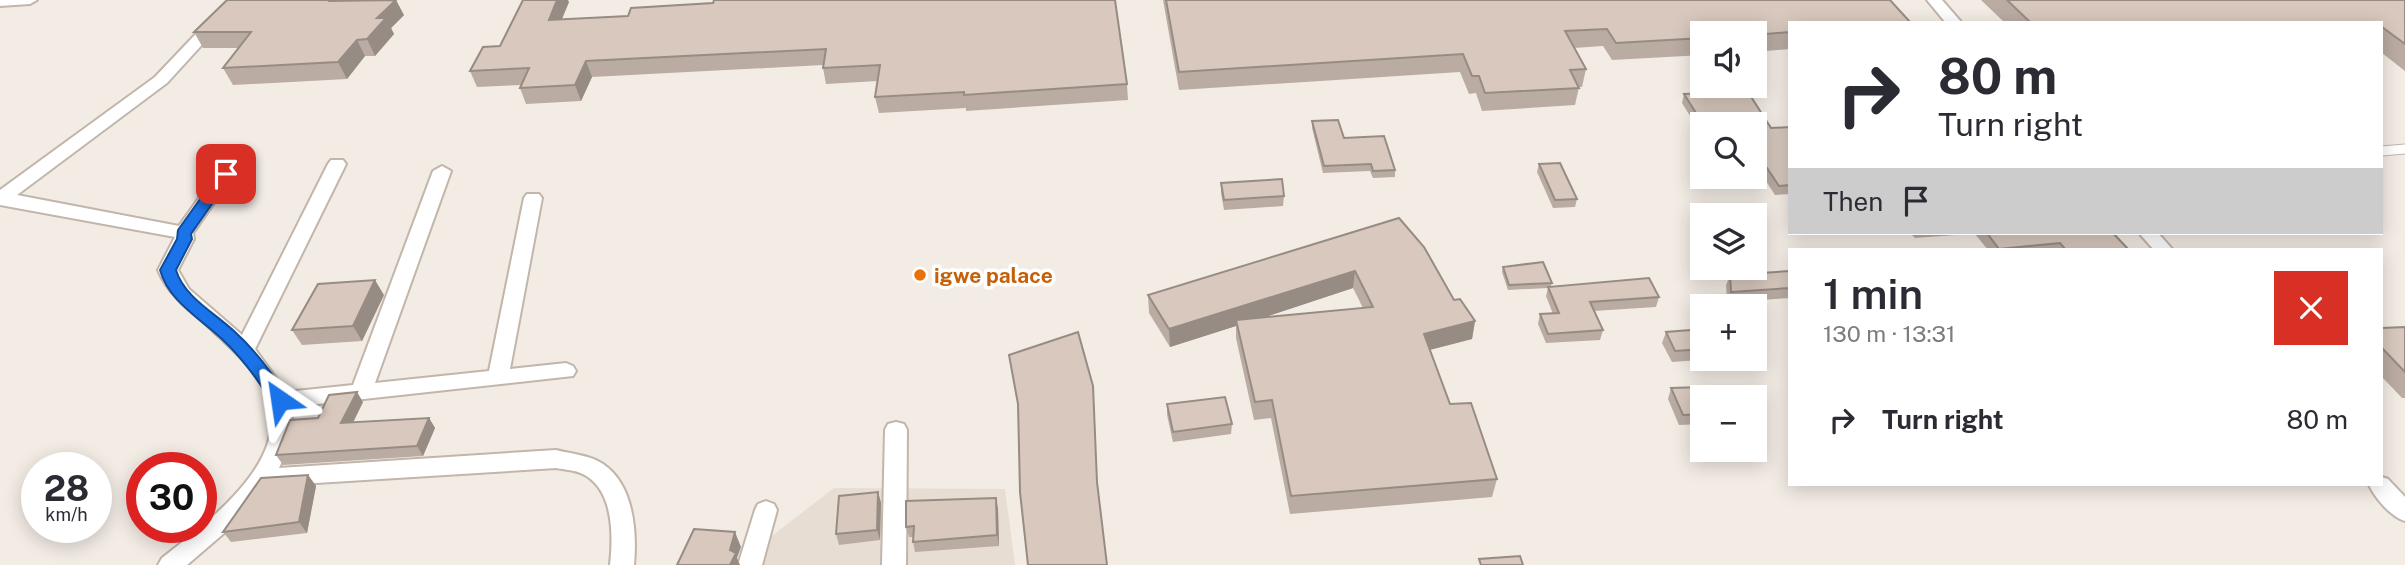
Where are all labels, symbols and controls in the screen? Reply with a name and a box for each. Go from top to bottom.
map controls [1690,21,1767,462]
button: sound [1690,21,1767,98]
text: 80 m [1938,47,2057,105]
icon: right [1823,49,1914,140]
text: Turn right [1938,106,2083,143]
button: search [1690,112,1767,189]
pin [196,144,256,204]
icon: arrive [207,155,245,193]
icon: arrive [1897,182,1935,220]
text: Then [1823,186,1883,217]
button: layers [1690,203,1767,280]
place label: igwe palace [934,263,1053,288]
marker: igwe palace [912,267,928,283]
text: 1 min [1823,269,1923,318]
button: close [2274,271,2348,345]
button: + [1690,294,1767,371]
text: 130 m · 13:31 [1823,320,1955,347]
position arrow [243,363,317,437]
button: − [1690,385,1767,462]
icon: right [1823,401,1861,439]
text: Turn right [1882,404,2004,435]
text: 80 m [2287,404,2348,435]
speed limit sign: 30 [126,452,217,543]
text: 28 [44,468,89,509]
text: km/h [45,504,88,525]

